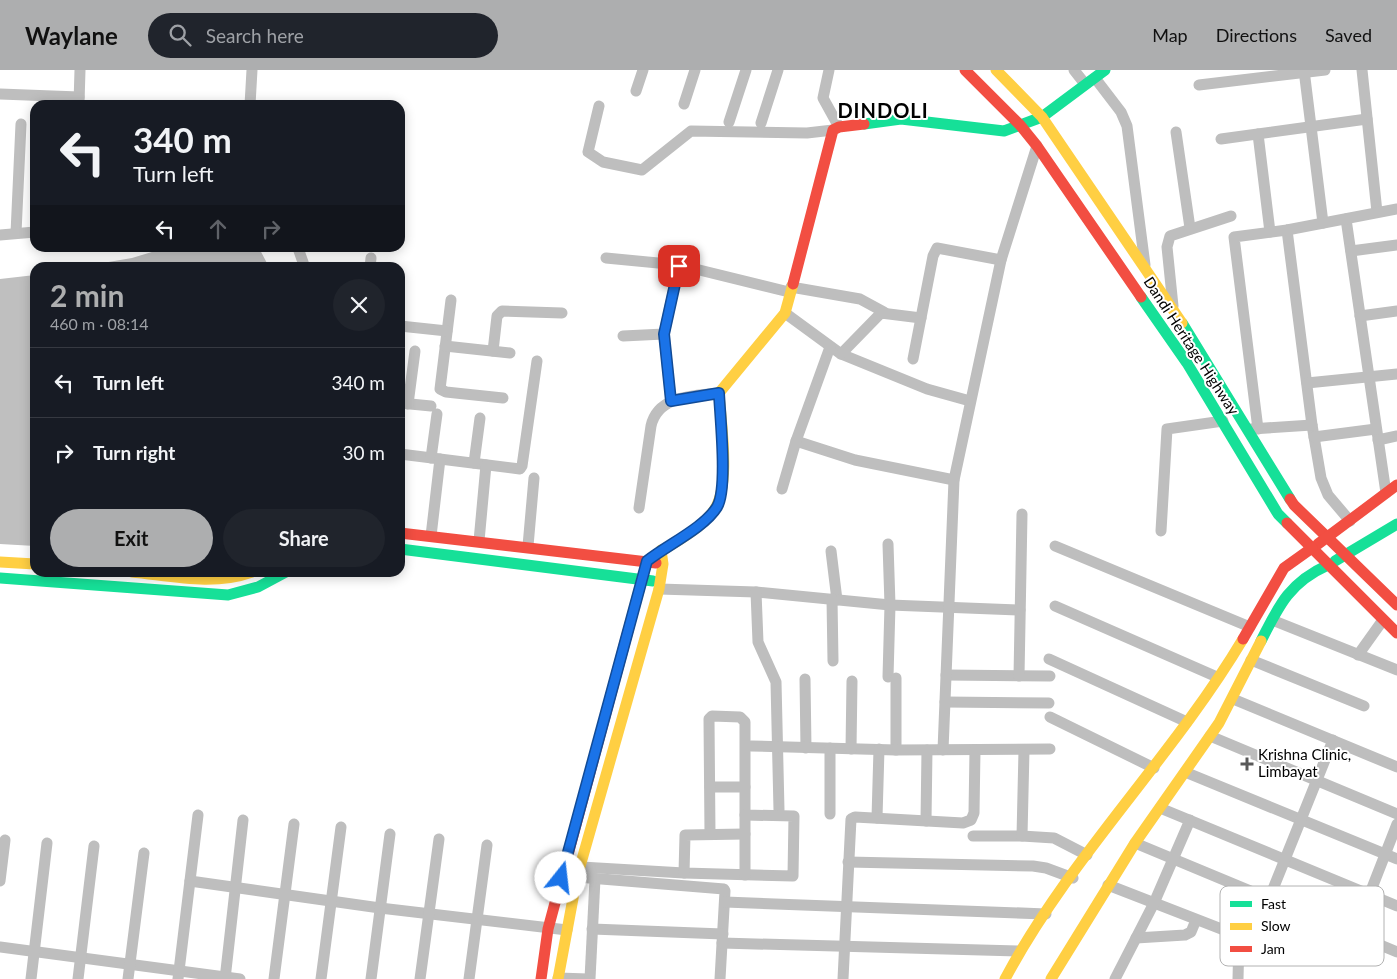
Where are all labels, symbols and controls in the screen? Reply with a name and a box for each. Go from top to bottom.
search box [148,13,498,58]
text: Waylane [25,21,118,50]
icon: search [166,21,194,49]
text: Search here [206,24,304,47]
text: Map [1152,24,1188,46]
text: Directions [1216,24,1297,46]
text: Saved [1325,24,1372,46]
district label: DINDOLI [837,98,929,122]
text: 340 m [133,118,232,160]
icon: left [50,120,115,185]
text: Turn left [133,160,214,187]
icon: left [151,215,179,243]
icon: ahead [204,215,232,243]
icon: right [257,215,285,243]
pin [658,245,700,287]
icon: arrive [665,252,693,280]
street label: Dandi Heritage Highway [1140,273,1243,418]
text: 2 min [50,277,124,313]
button: close [333,279,385,331]
text: 460 m · 08:14 [50,314,149,333]
icon: left [50,369,78,397]
text: Turn left [93,371,164,394]
text: 340 m [331,371,385,394]
icon: right [50,439,78,467]
text: Turn right [93,441,175,464]
text: 30 m [342,441,385,464]
button: Exit [50,509,213,567]
button: Share [223,509,385,567]
place label: Krishna Clinic, Limbayat [1258,745,1351,780]
marker: Krishna Clinic, Limbayat [1240,757,1254,771]
position arrow [534,851,586,903]
legend [1220,886,1384,966]
text: Fast [1261,895,1286,912]
text: Slow [1261,917,1291,934]
text: Jam [1261,940,1285,957]

